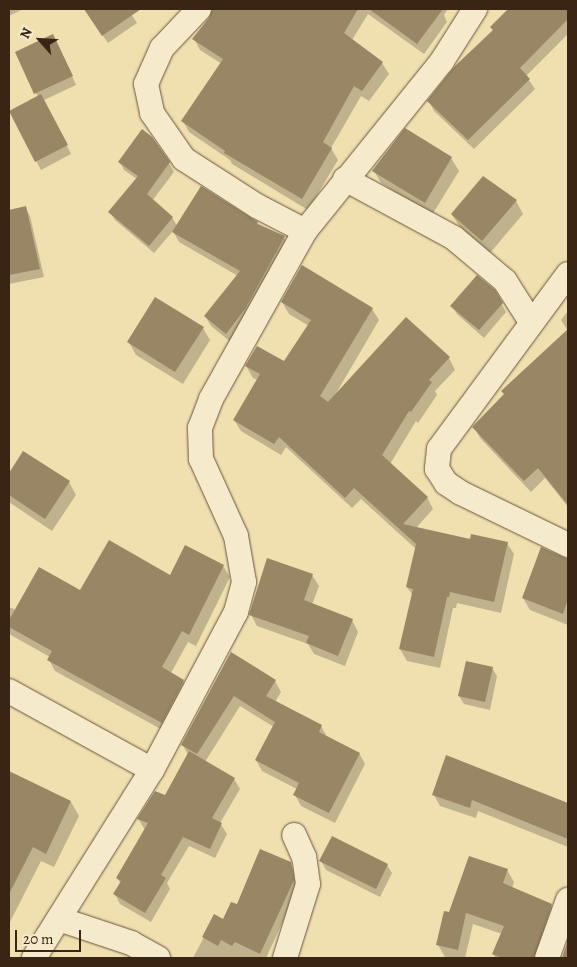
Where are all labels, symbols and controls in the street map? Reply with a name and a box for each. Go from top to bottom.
north arrow [15,15,65,65]
text: N [15,24,37,42]
scale bar [18,920,84,952]
text: 20 m [23,929,54,949]

